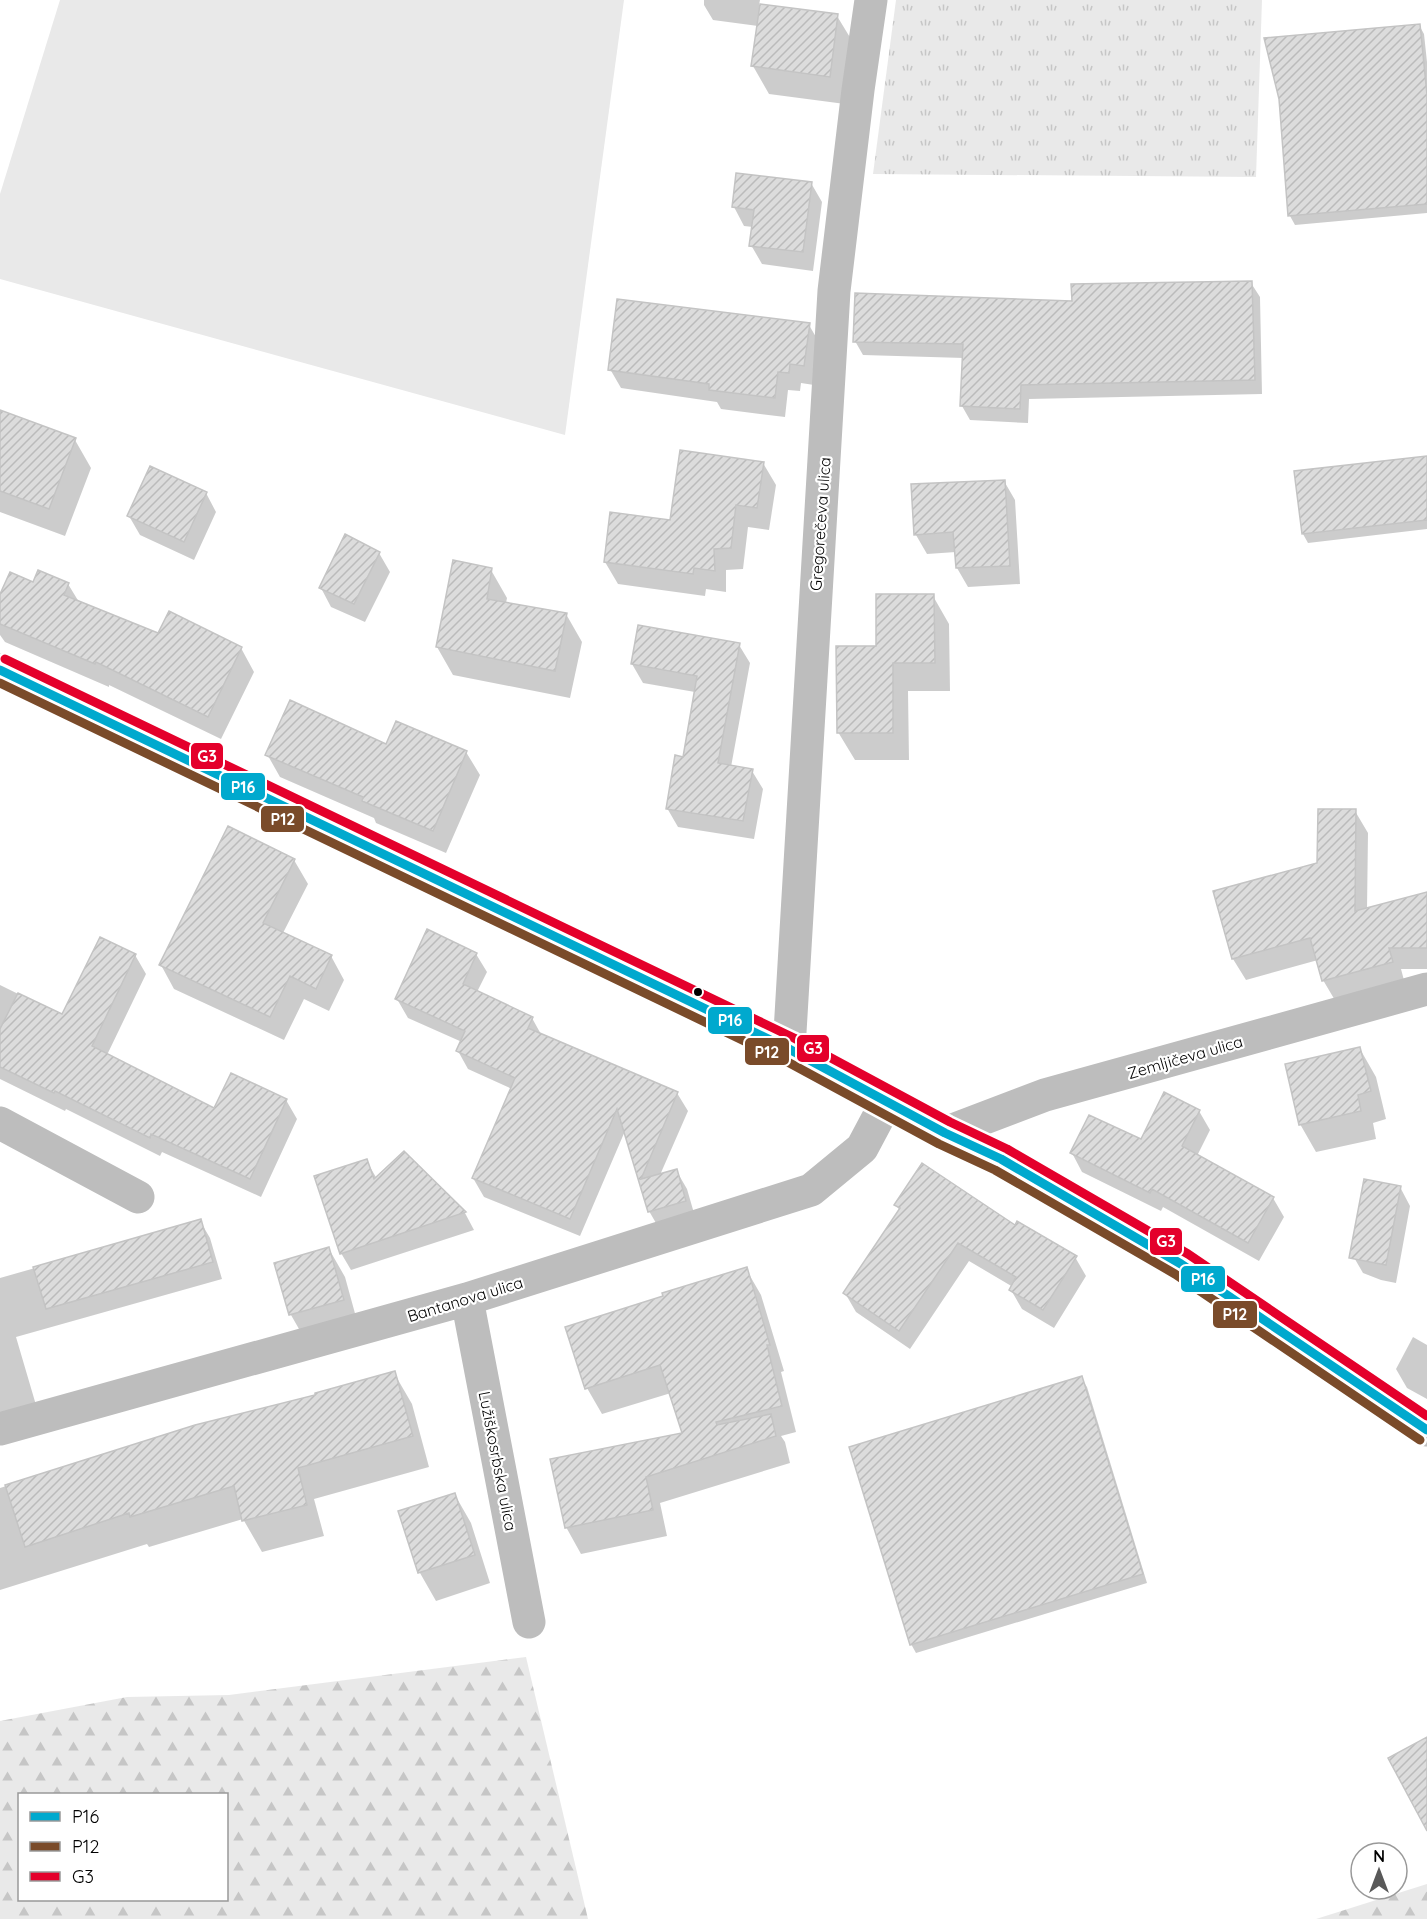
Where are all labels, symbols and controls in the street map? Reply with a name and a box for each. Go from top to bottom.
street label: Gregorečeva ulica [805,456,835,592]
line badge: G3 [190,742,224,770]
text: G3 [197,746,217,766]
line badge: P16 [220,772,266,801]
text: P16 [231,777,256,797]
line badge: P12 [260,805,305,833]
text: P12 [271,809,295,829]
unlabelled marker [692,986,704,998]
line badge: P16 [707,1006,753,1035]
text: P16 [718,1010,743,1030]
street label: Zemljičeva ulica [1125,1031,1245,1083]
line badge: G3 [796,1034,830,1063]
line badge: P12 [744,1037,790,1066]
text: G3 [803,1038,823,1058]
text: P12 [755,1042,779,1062]
line badge: G3 [1149,1227,1183,1256]
text: G3 [1156,1231,1176,1251]
line badge: P16 [1180,1265,1226,1293]
text: P16 [1191,1269,1216,1289]
street label: Bantanova ulica [405,1272,525,1326]
line badge: P12 [1212,1300,1258,1329]
text: P12 [1223,1304,1247,1324]
street label: Lužiškosrbska ulica [475,1390,521,1532]
legend [18,1793,228,1901]
text: P16 [72,1805,99,1828]
text: P12 [72,1835,99,1858]
north arrow [1349,1841,1409,1901]
text: N [1373,1846,1385,1866]
text: G3 [72,1865,94,1888]

